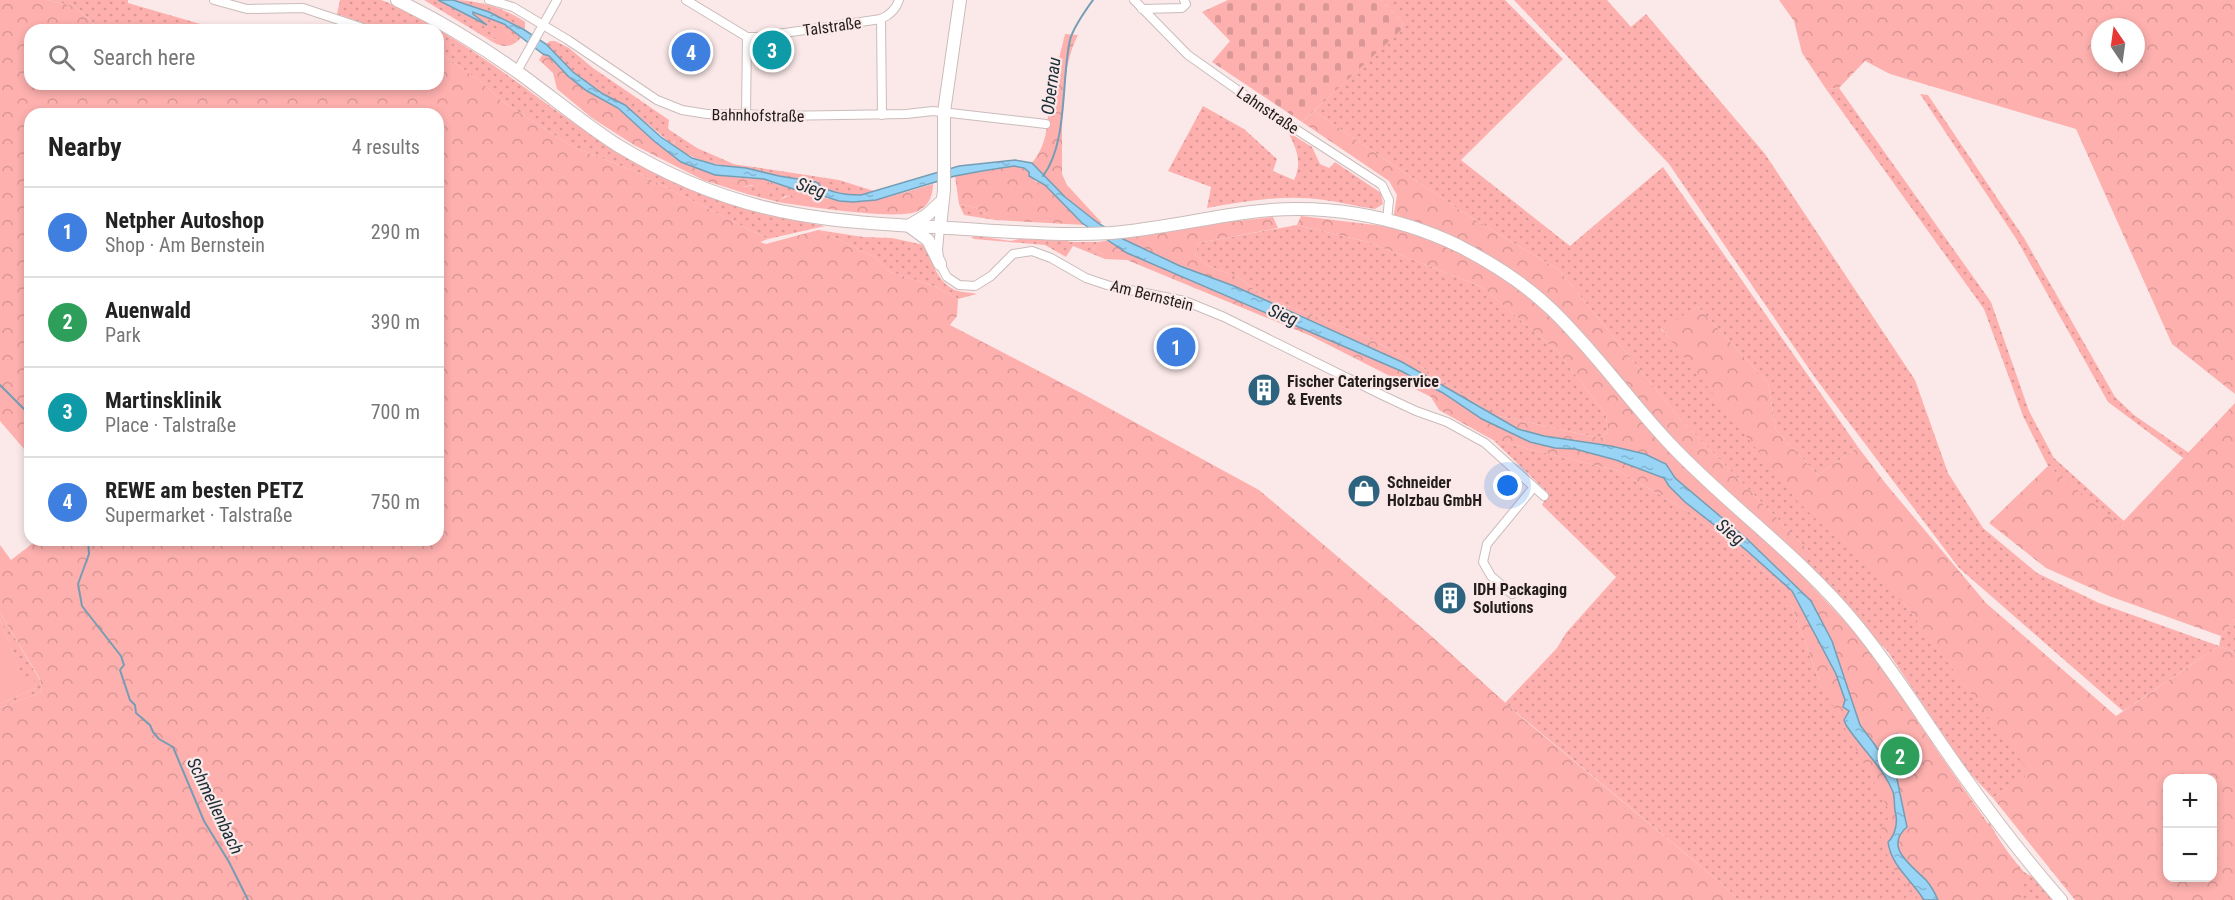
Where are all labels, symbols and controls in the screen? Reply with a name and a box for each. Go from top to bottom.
street label: Talstraße [802,13,863,40]
north arrow [2091,18,2145,72]
search box [24,24,444,90]
pin: 3 [752,28,792,72]
pin: 4 [672,29,710,74]
icon: search [45,41,78,74]
text: Search here [93,45,195,70]
water label: Obernau [1037,55,1065,116]
street label: Lahnstraße [1233,83,1302,138]
street label: Bahnhofstraße [711,105,805,126]
text: Nearby [48,132,122,162]
text: 4 results [352,135,420,159]
water label: Sieg [794,173,829,202]
text: Netpher Autoshop [105,208,264,233]
text: 1 [62,220,73,244]
text: 290 m [371,220,420,244]
text: Shop · Am Bernstein [105,233,265,257]
street label: Am Bernstein [1108,276,1195,315]
text: Auenwald [105,298,191,323]
water label: Sieg [1265,299,1301,330]
text: 2 [62,310,73,334]
text: 390 m [371,310,420,334]
text: Park [105,323,141,347]
pin: 1 [1156,324,1196,370]
building icon: Fischer Cateringservice & Events [1246,372,1282,408]
place label: Fischer Cateringservice & Events [1287,372,1439,409]
text: Martinsklinik [105,388,221,413]
text: 3 [62,400,73,424]
text: 700 m [371,400,420,424]
text: Place · Talstraße [105,413,236,437]
your location [1493,471,1522,500]
shop icon: Schneider Holzbau GmbH [1346,473,1382,509]
place label: Schneider Holzbau GmbH [1387,473,1482,510]
text: REWE am besten PETZ [105,478,304,503]
text: 4 [62,490,73,514]
text: 750 m [371,490,420,514]
text: Supermarket · Talstraße [105,503,293,527]
water label: Sieg [1712,514,1749,549]
building icon: IDH Packaging Solutions [1432,580,1468,616]
place label: IDH Packaging Solutions [1473,580,1567,617]
pin: 2 [1880,734,1920,778]
water label: Schmellenbach [183,754,248,858]
map controls [2163,774,2217,882]
button: + [2163,774,2217,828]
button: − [2163,828,2217,882]

